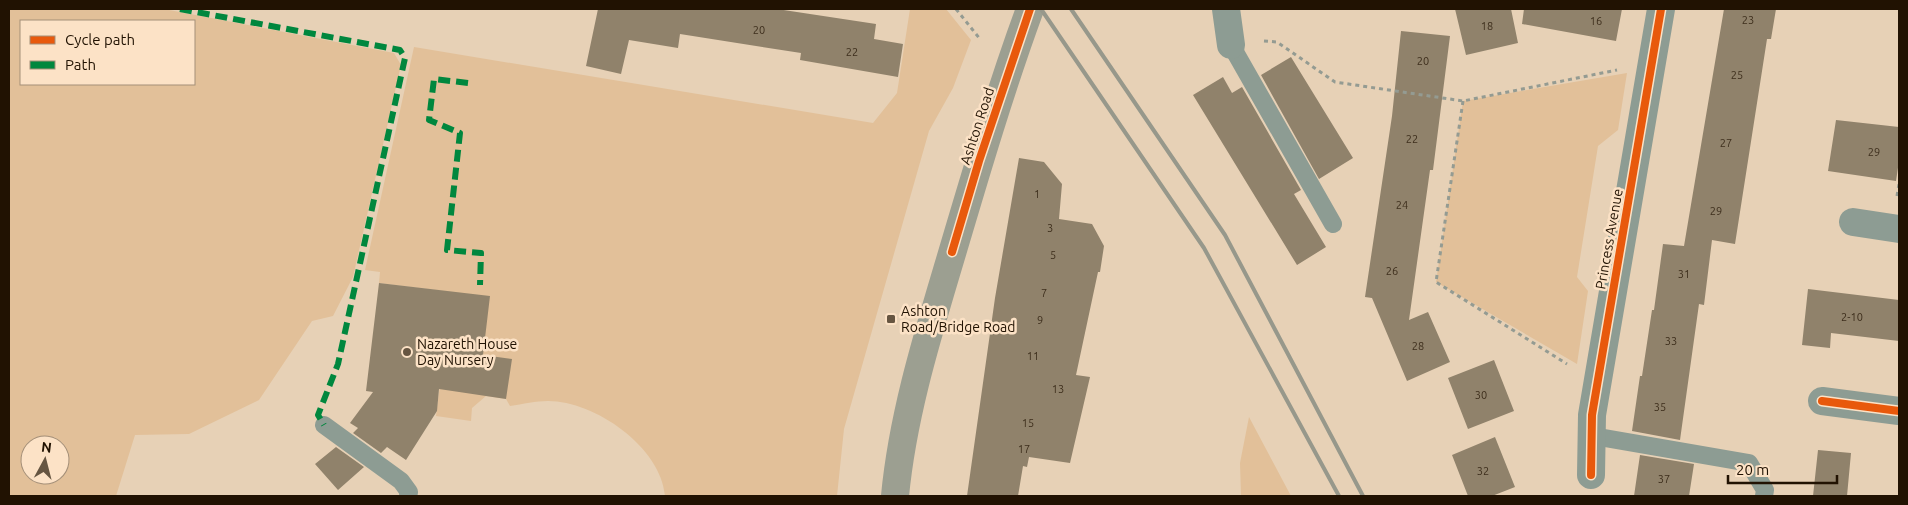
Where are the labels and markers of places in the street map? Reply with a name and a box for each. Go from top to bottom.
place label: Ashton Road/Bridge Road [901,303,1015,335]
marker: Ashton Road/Bridge Road [885,313,897,325]
place label: Nazareth House Day Nursery [417,336,517,368]
marker: Nazareth House Day Nursery [401,346,413,358]

